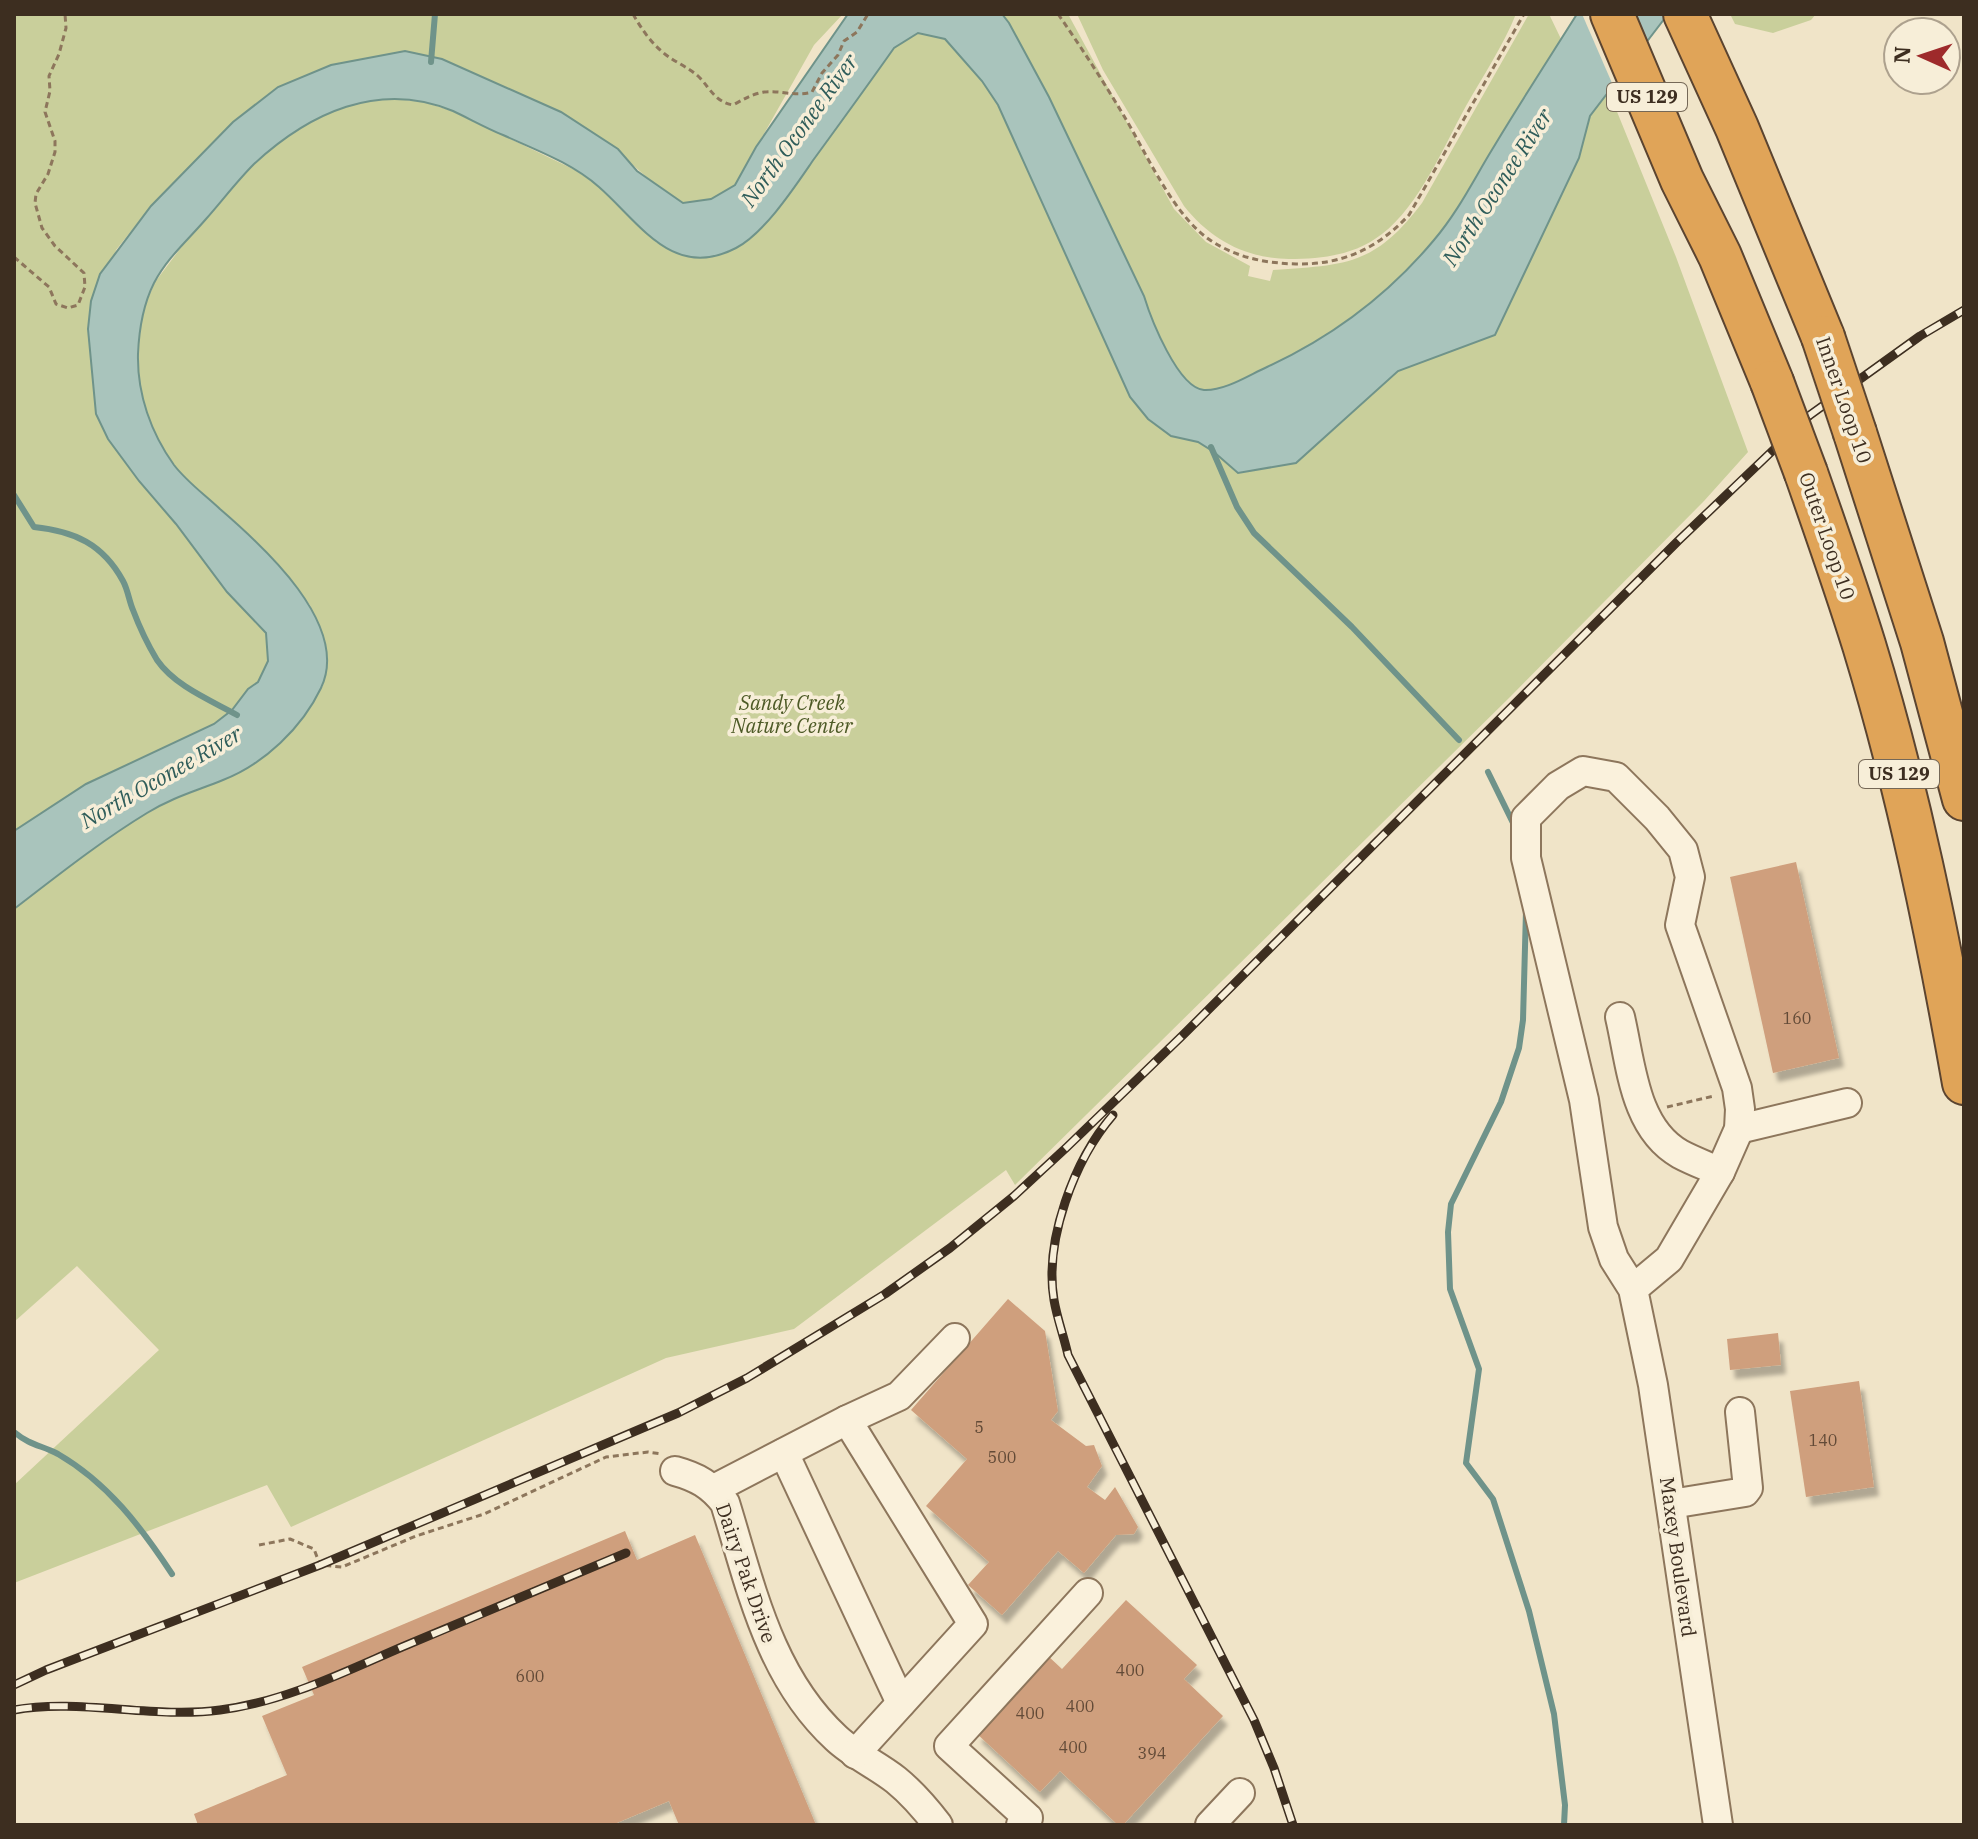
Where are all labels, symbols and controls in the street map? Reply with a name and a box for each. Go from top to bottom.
north arrow [1882,16,1962,96]
text: N [1887,45,1916,64]
water label: North Oconee River [733,47,865,213]
road number: US 129 [1607,83,1687,111]
water label: North Oconee River [1434,101,1559,272]
street label: Inner Loop 10 [1810,333,1879,467]
street label: Outer Loop 10 [1793,468,1862,603]
park label: Sandy Creek Nature Center [730,689,854,739]
water label: North Oconee River [74,718,248,835]
road number: US 129 [1859,760,1939,788]
house number: 160 [1783,1008,1811,1028]
house number: 5 [974,1417,984,1437]
house number: 140 [1809,1430,1837,1450]
house number: 500 [988,1447,1016,1467]
street label: Maxey Boulevard [1654,1475,1703,1639]
street label: Dairy Pak Drive [710,1499,783,1646]
house number: 400 [1116,1660,1144,1680]
house number: 600 [516,1666,544,1686]
house number: 400 [1066,1696,1094,1716]
house number: 400 [1016,1703,1044,1723]
house number: 400 [1059,1737,1087,1757]
house number: 394 [1138,1743,1166,1763]

